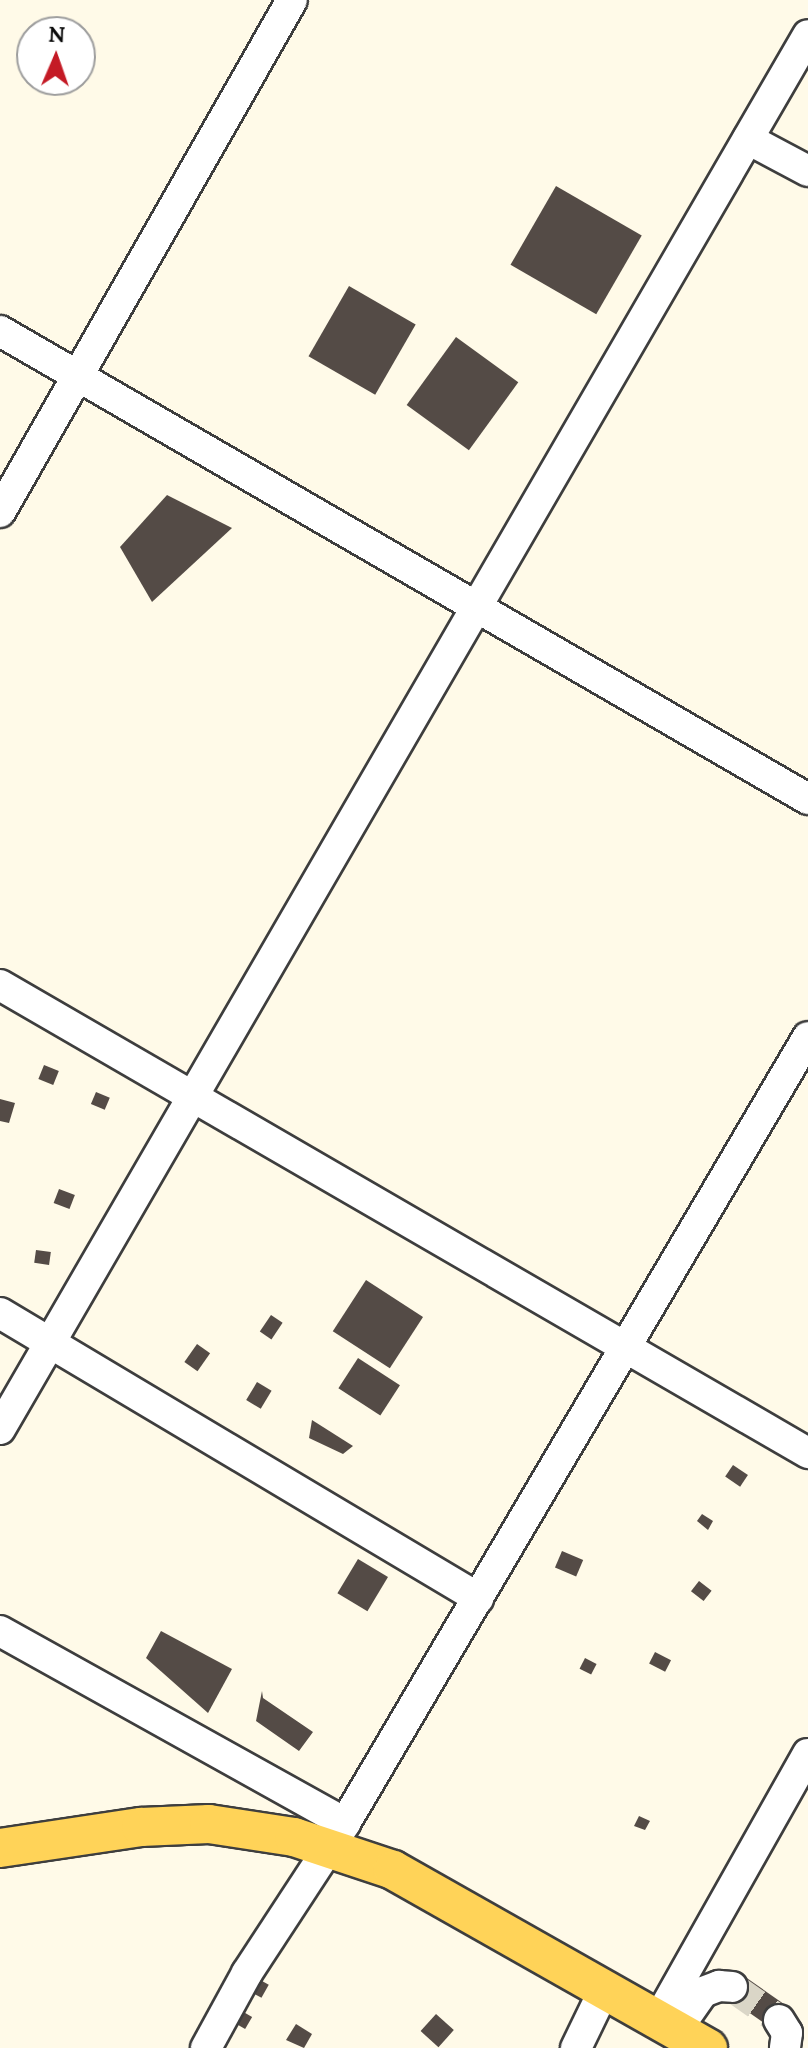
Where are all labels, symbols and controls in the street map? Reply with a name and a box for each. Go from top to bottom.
north arrow [16,16,96,96]
text: N [48,20,66,48]

